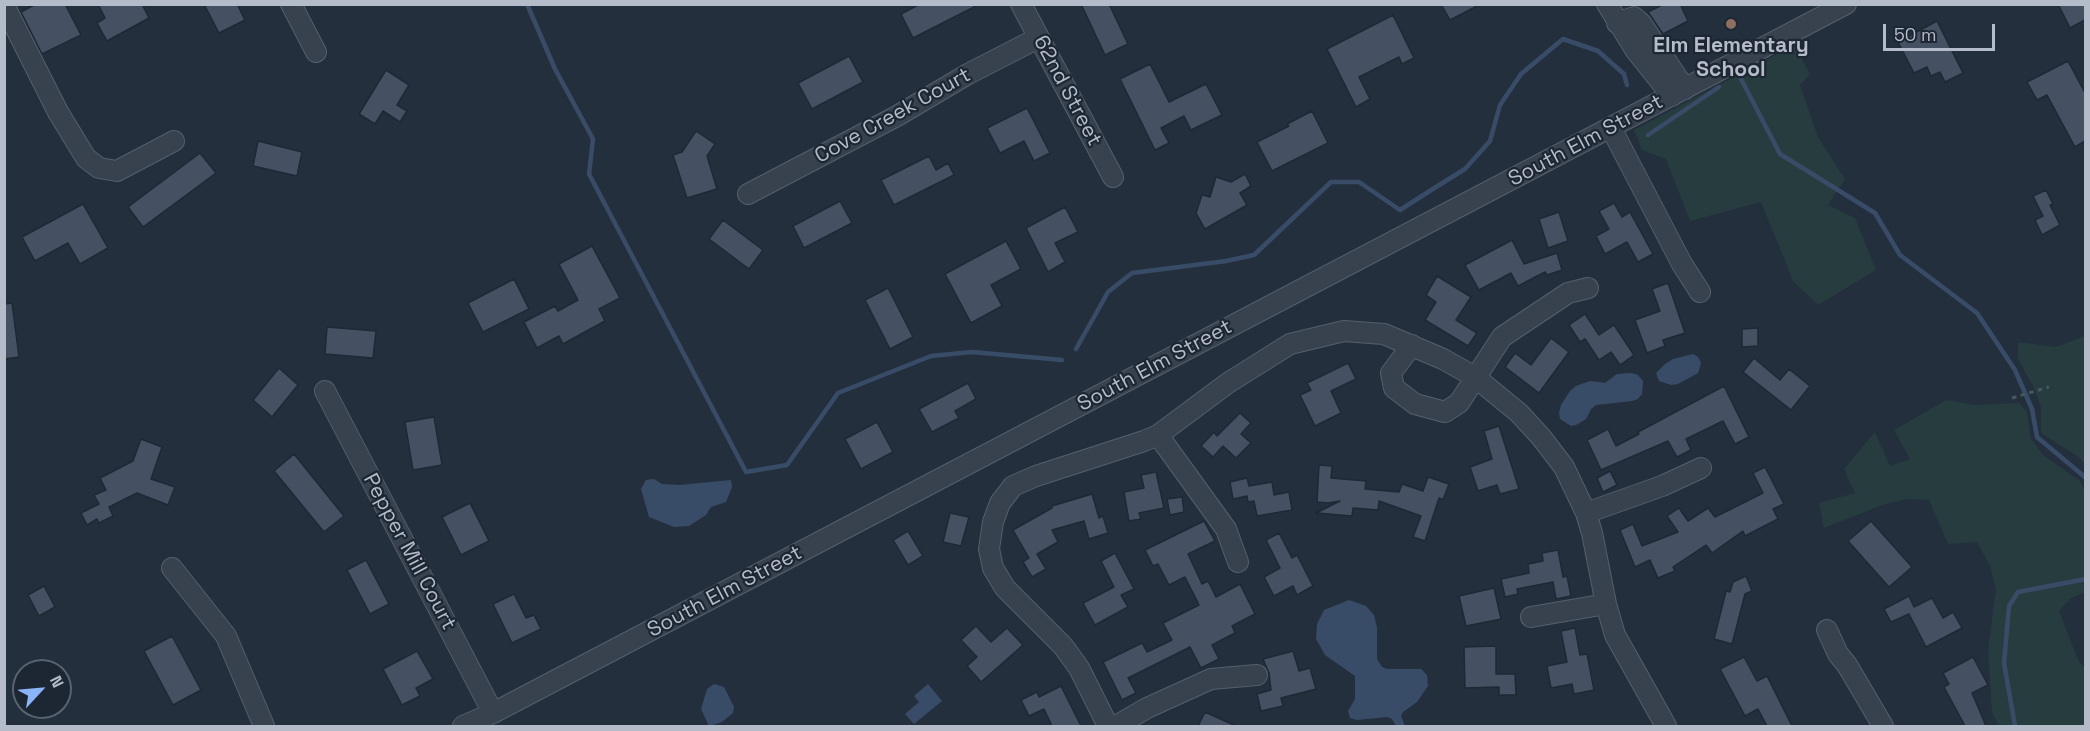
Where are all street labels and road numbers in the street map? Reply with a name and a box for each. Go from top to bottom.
street label: 62nd Street [1027,31,1107,151]
street label: Cove Creek Court [811,63,975,169]
street label: South Elm Street [1504,90,1668,192]
street label: South Elm Street [1073,315,1237,417]
street label: Pepper Mill Court [357,470,461,634]
street label: South Elm Street [643,541,807,643]

